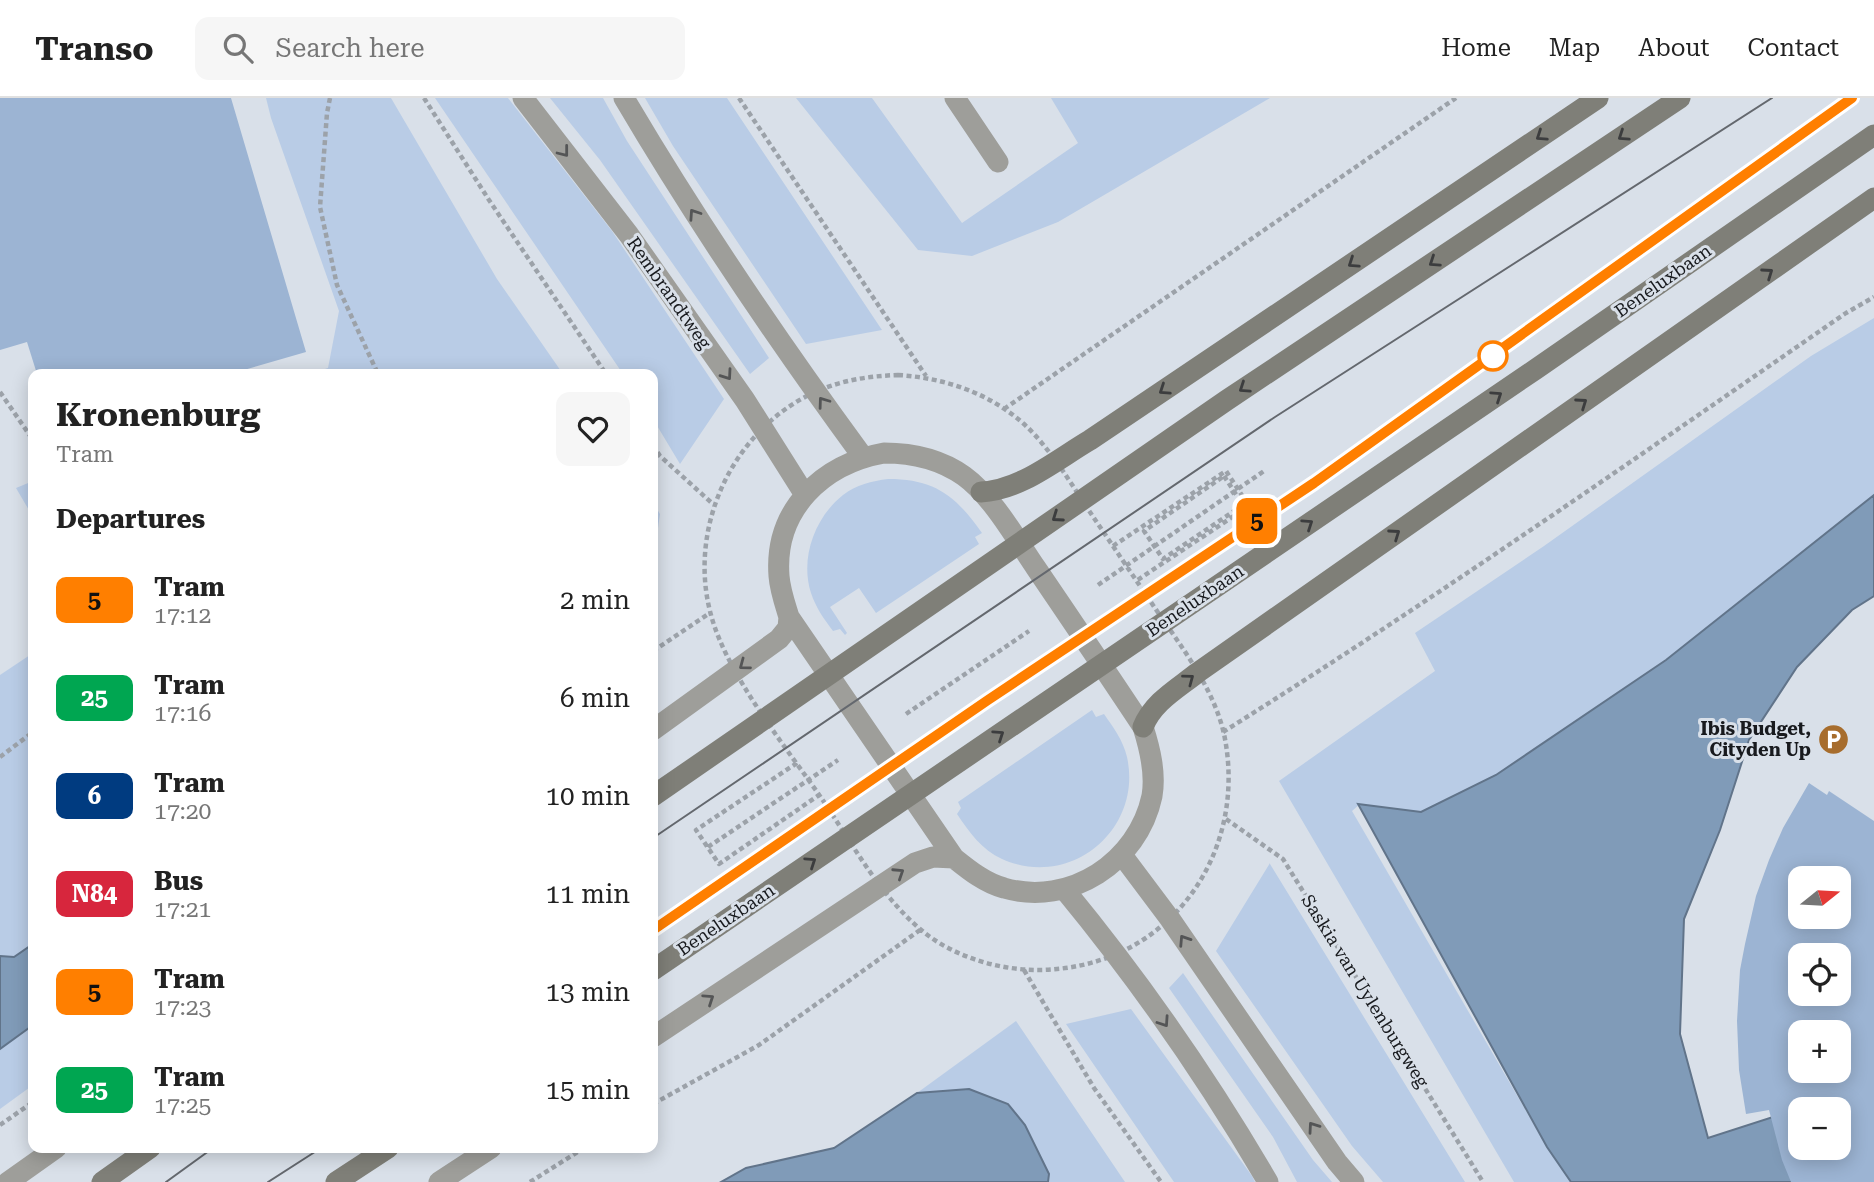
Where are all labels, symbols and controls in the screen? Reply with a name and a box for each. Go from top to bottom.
search box [195,17,685,80]
text: Transo [35,29,153,68]
icon: search [219,29,257,67]
text: Search here [275,33,424,63]
text: Home [1441,34,1511,62]
text: Map [1549,34,1600,62]
text: About [1638,34,1709,62]
text: Contact [1747,34,1839,62]
one-way arrow [1536,127,1549,140]
one-way arrow [1618,128,1631,140]
one-way arrow [556,144,569,157]
one-way arrow [690,209,703,222]
street label: Rembrandtweg [623,233,716,353]
street label: Beneluxbaan [1610,239,1715,322]
one-way arrow [1428,254,1441,267]
one-way arrow [1347,255,1360,268]
one-way arrow [1760,269,1773,281]
unlabelled marker [1478,341,1508,371]
one-way arrow [719,367,731,380]
one-way arrow [1239,380,1252,392]
one-way arrow [1159,382,1172,395]
one-way arrow [1489,391,1502,404]
button: heart [556,392,630,466]
text: Kronenburg [56,395,260,434]
one-way arrow [819,397,831,410]
one-way arrow [1574,399,1587,411]
text: Tram [56,441,114,468]
line badge: 5 [1234,498,1280,544]
text: Departures [56,504,205,534]
text: 5 [1250,507,1264,535]
one-way arrow [1052,509,1065,521]
one-way arrow [1301,519,1314,532]
one-way arrow [1387,530,1400,542]
street label: Beneluxbaan [1142,560,1248,641]
text: Tram [154,572,225,602]
text: 2 min [560,585,630,615]
text: 5 [88,586,101,614]
text: 17:12 [154,602,211,629]
one-way arrow [739,657,752,669]
text: Tram [154,670,225,700]
one-way arrow [1182,675,1194,688]
text: 6 min [560,683,630,713]
text: 25 [81,684,108,712]
text: 17:16 [154,700,211,727]
place label: Ibis Budget, Cityden Up [1701,718,1811,760]
parking icon: Ibis Budget, Cityden Up [1817,722,1851,756]
one-way arrow [991,730,1004,743]
text: Tram [154,768,225,798]
text: 10 min [546,781,630,811]
text: 6 [88,782,101,810]
text: 17:20 [154,798,211,825]
one-way arrow [803,858,816,871]
text: Bus [154,866,203,896]
north arrow [1788,866,1852,929]
map controls [1788,866,1851,1160]
one-way arrow [891,868,904,881]
text: 11 min [546,879,630,909]
street label: Beneluxbaan [673,879,779,960]
text: N84 [72,880,117,908]
street label: Saskia van Uylenburgweg [1297,890,1434,1092]
text: 17:21 [154,896,211,923]
one-way arrow [1179,935,1192,948]
button: locate [1788,943,1851,1006]
text: Tram [154,964,225,994]
text: 13 min [546,977,630,1007]
text: 5 [88,978,101,1006]
text: 17:23 [154,994,211,1021]
one-way arrow [701,995,714,1007]
one-way arrow [1156,1014,1169,1027]
button: + [1788,1020,1851,1083]
text: Tram [154,1062,225,1092]
text: 15 min [546,1075,630,1105]
text: 25 [81,1076,108,1104]
text: 17:25 [154,1092,211,1119]
button: − [1788,1097,1851,1160]
one-way arrow [1309,1122,1321,1135]

